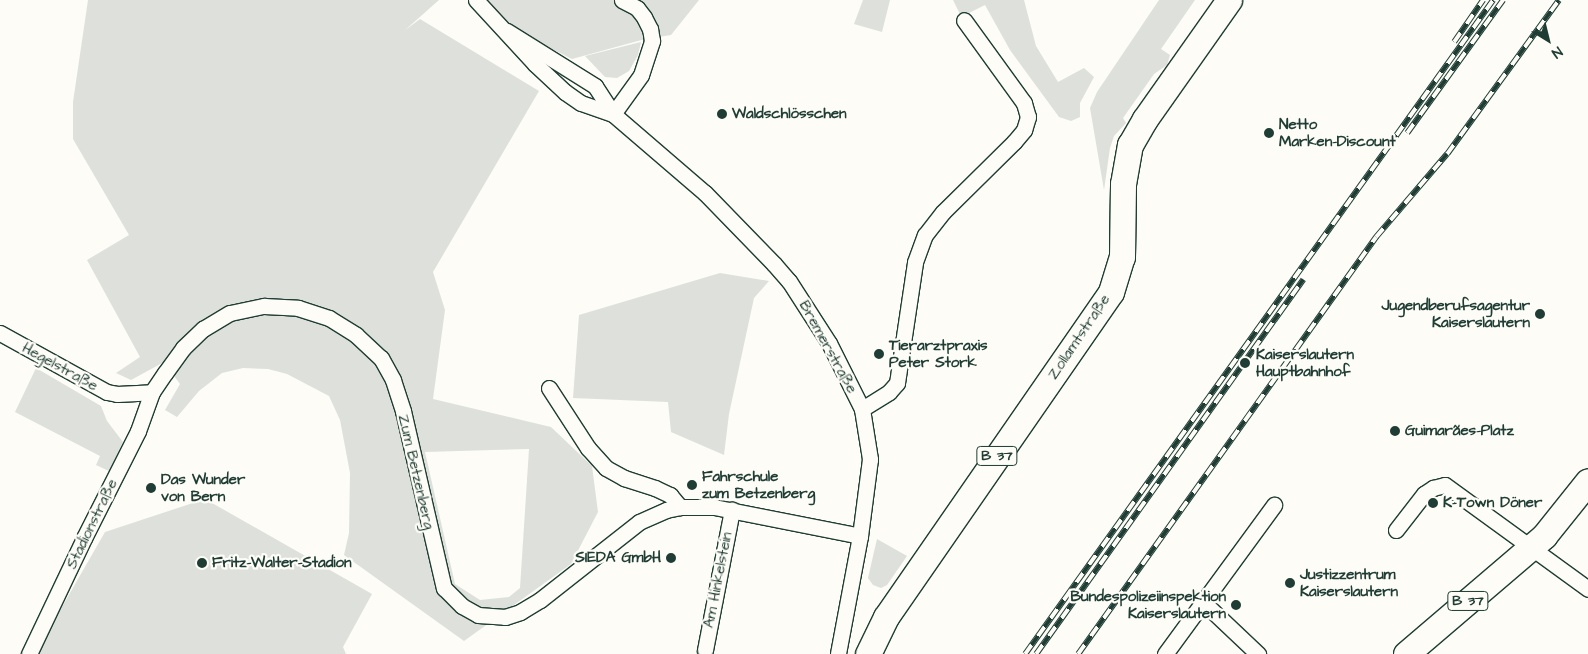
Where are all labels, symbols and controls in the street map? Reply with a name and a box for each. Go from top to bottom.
north arrow [1523,15,1573,65]
text: N [1547,41,1566,63]
place label: Waldschlösschen [732,105,847,123]
marker: Waldschlösschen [716,108,728,120]
place label: Netto Marken-Discount [1279,115,1395,150]
marker: Netto Marken-Discount [1263,127,1275,139]
street label: Zollamtstraße [1044,291,1114,383]
place label: Jugendberufsagentur Kaiserslautern [1382,296,1530,331]
street label: Bremerstraße [795,297,861,397]
marker: Jugendberufsagentur Kaiserslautern [1534,308,1546,320]
place label: Tierarztpraxis Peter Stork [889,336,988,371]
street label: Hegelstraße [19,339,101,395]
place label: Kaiserslautern Hauptbahnhof [1256,345,1354,380]
marker: Tierarztpraxis Peter Stork [873,348,885,360]
marker: Kaiserslautern Hauptbahnhof [1238,356,1252,370]
street label: Zum Betzenberg [394,413,438,531]
place label: Guimarães-Platz [1405,422,1514,440]
marker: Guimarães-Platz [1389,425,1401,437]
road number: B 37 [976,444,1018,468]
place label: Fahrschule zum Betzenberg [702,467,815,502]
place label: Das Wunder von Bern [161,470,245,505]
street label: Stadionstraße [63,476,121,572]
marker: Fahrschule zum Betzenberg [686,479,698,491]
marker: Das Wunder von Bern [145,482,157,494]
place label: K-Town Döner [1443,494,1542,512]
marker: K-Town Döner [1427,497,1439,509]
street label: Am Hinkelstein [700,531,736,629]
place label: SIEDA GmbH [575,549,661,567]
marker: SIEDA GmbH [665,552,677,564]
place label: Fritz-Walter-Stadion [212,554,352,572]
marker: Fritz-Walter-Stadion [196,557,208,569]
place label: Justizzentrum Kaiserslautern [1300,565,1398,600]
marker: Justizzentrum Kaiserslautern [1284,577,1296,589]
place label: Bundespolizeiinspektion Kaiserslautern [1070,587,1226,622]
road number: B 37 [1447,590,1489,612]
marker: Bundespolizeiinspektion Kaiserslautern [1230,599,1242,611]

